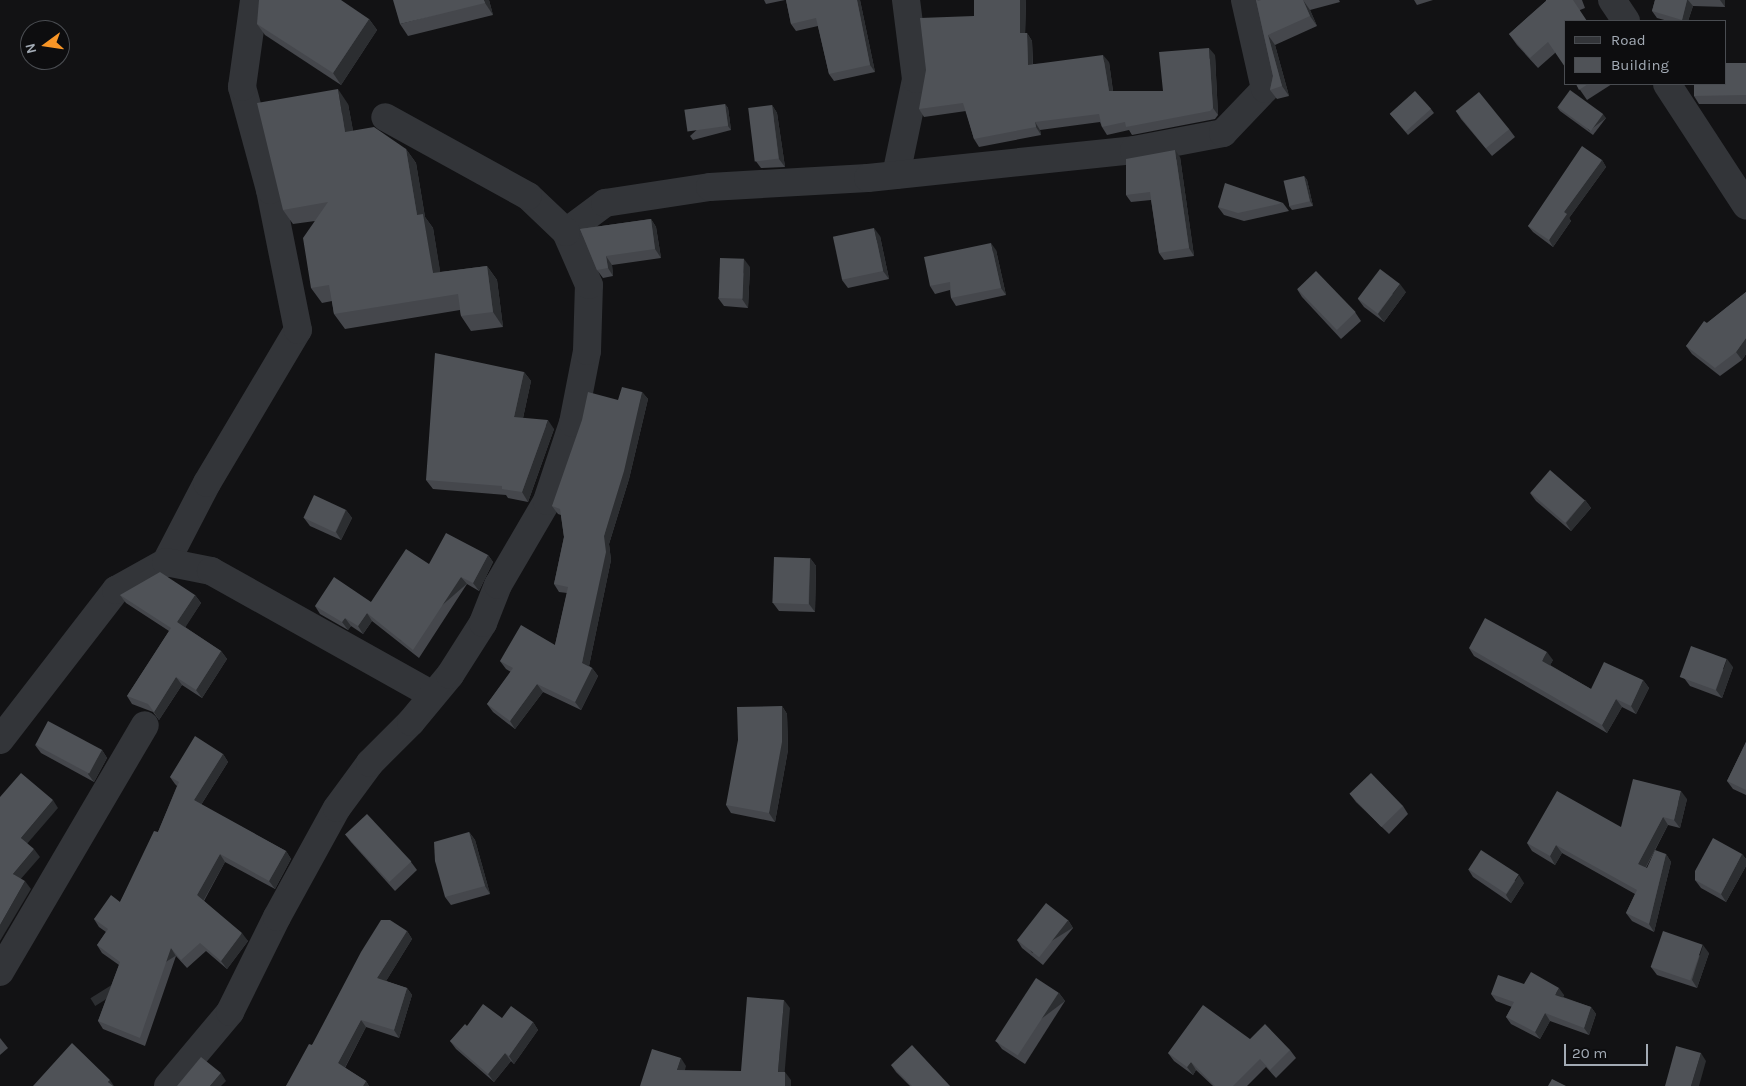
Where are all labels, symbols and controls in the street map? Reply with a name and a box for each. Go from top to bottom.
north arrow [20,20,70,70]
legend [1564,20,1726,85]
text: Road [1611,31,1646,49]
text: N [21,42,40,55]
text: Building [1611,56,1669,74]
scale bar [1566,1034,1650,1066]
text: 20 m [1572,1044,1607,1062]

